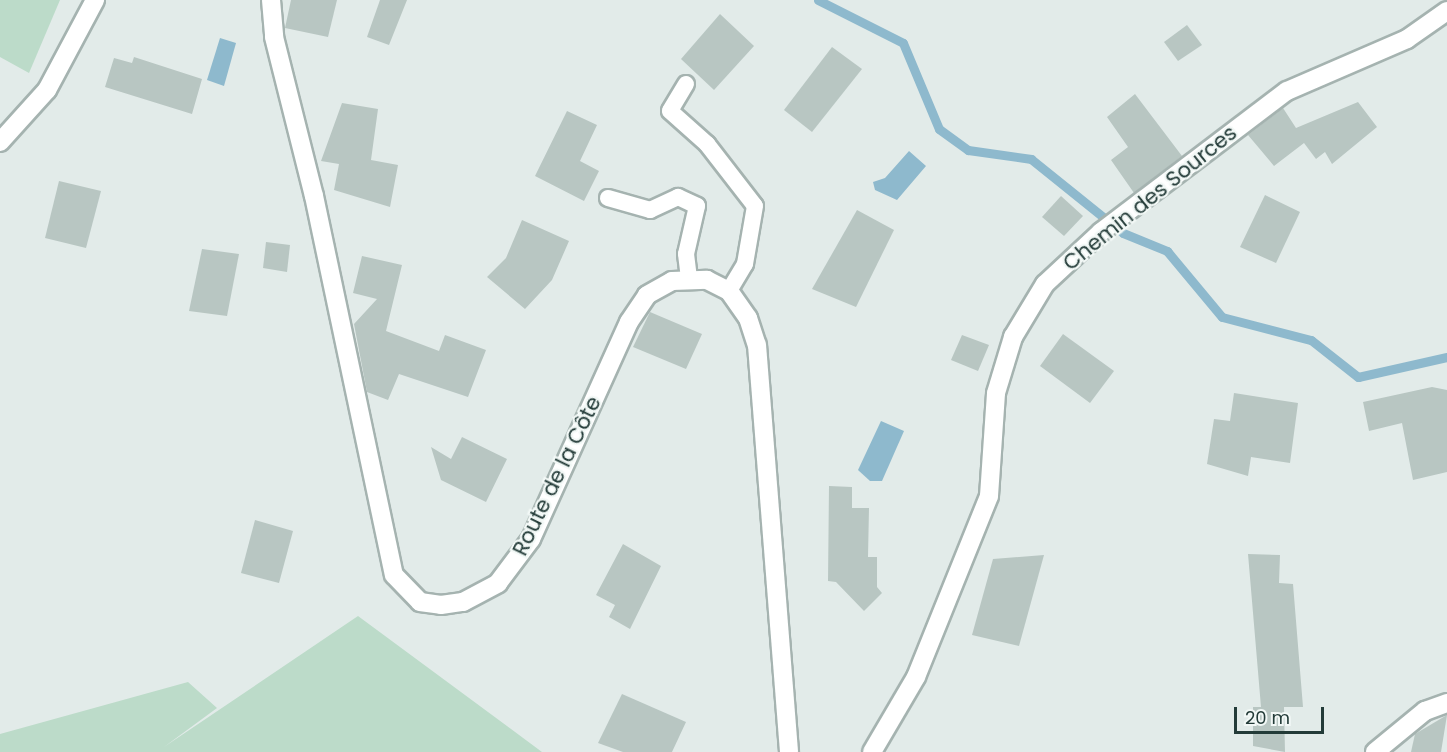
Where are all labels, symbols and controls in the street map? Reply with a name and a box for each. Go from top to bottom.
street label: Chemin des Sources [1058,120,1242,276]
street label: Route de la Côte [508,392,606,560]
scale bar [1237,695,1327,733]
text: 20 m [1245,705,1290,730]

